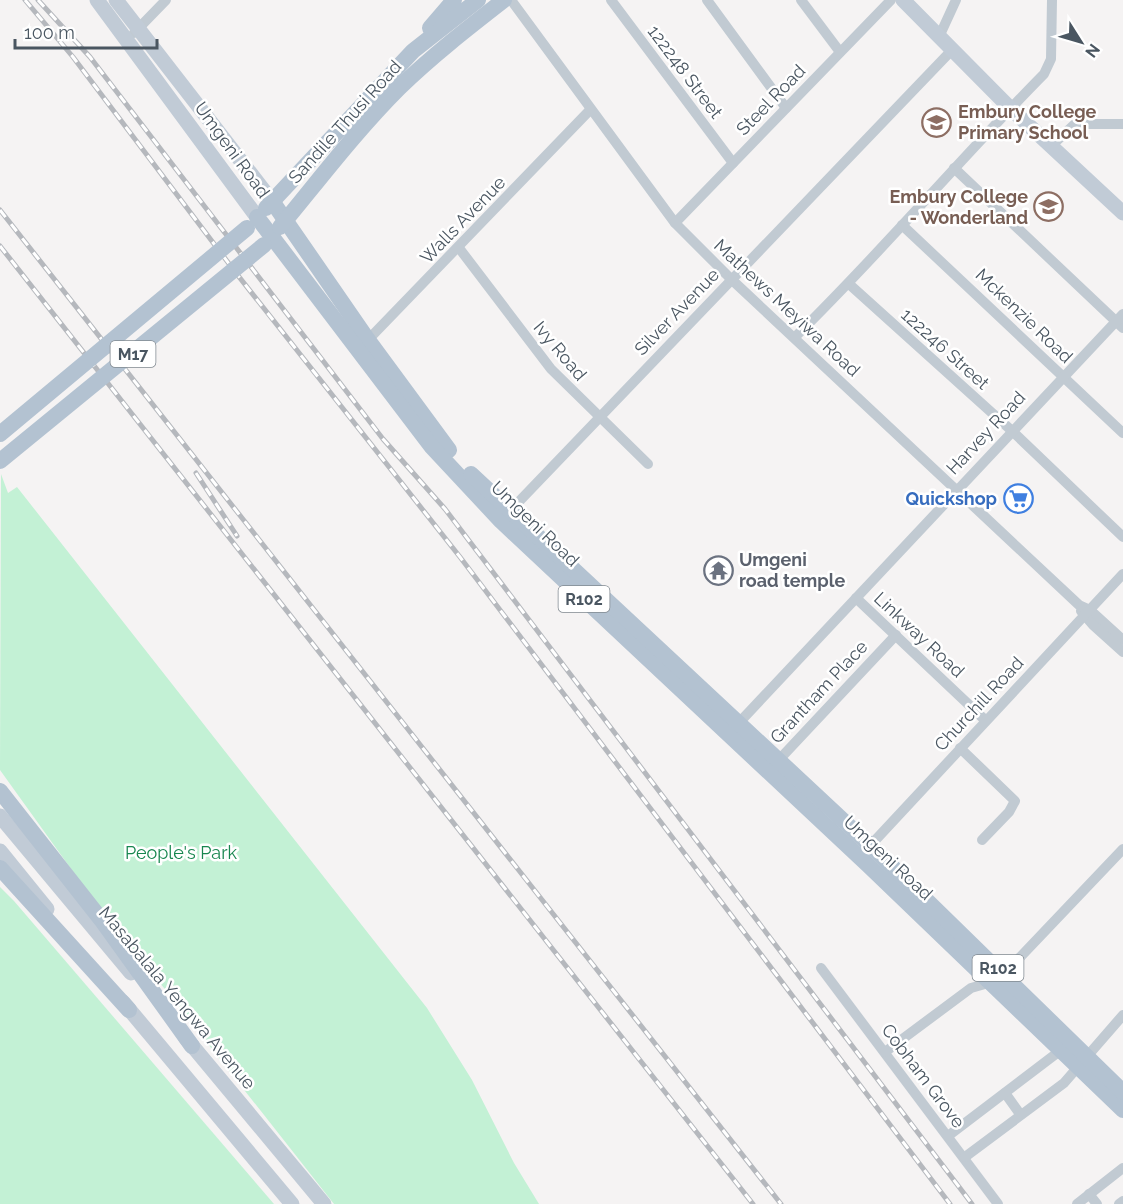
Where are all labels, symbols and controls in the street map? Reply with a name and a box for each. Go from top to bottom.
scale bar [15,12,158,50]
north arrow [1051,12,1111,72]
street label: 122248 Street [644,21,727,122]
text: 100 m [24,22,75,43]
text: N [1081,40,1104,61]
street label: Sandile Thusi Road [284,56,405,188]
street label: Steel Road [732,60,809,139]
street label: Umgeni Road [190,97,274,202]
place label: Embury College Primary School [958,101,1097,143]
school or university icon: Embury College Primary School [921,106,953,138]
street label: Walls Avenue [416,171,510,268]
place label: Embury College - Wonderland [890,186,1028,228]
school or university icon: Embury College - Wonderland [1033,191,1065,223]
street label: Mathews Meyiwa Road [710,235,865,381]
street label: Silver Avenue [630,264,724,359]
street label: Mckenzie Road [971,264,1077,367]
street label: 122246 Street [897,304,994,394]
street label: Ivy Road [529,317,591,385]
road number: M17 [110,341,156,367]
street label: Harvey Road [942,387,1029,479]
street label: Umgeni Road [487,477,584,571]
supermarket icon: Quickshop [1002,483,1034,515]
place label: Quickshop [905,488,997,509]
place label: Umgeni road temple [739,549,845,591]
temple icon: Umgeni road temple [702,554,734,586]
road number: R102 [558,586,610,612]
street label: Linkway Road [870,588,969,682]
street label: Grantham Place [766,636,872,747]
street label: Churchill Road [930,652,1028,755]
street label: Umgeni Road [840,811,937,904]
park label: People's Park [125,842,237,863]
street label: Masabalala Yengwa Avenue [95,902,260,1094]
road number: R102 [972,955,1024,981]
street label: Cobham Grove [877,1020,970,1132]

